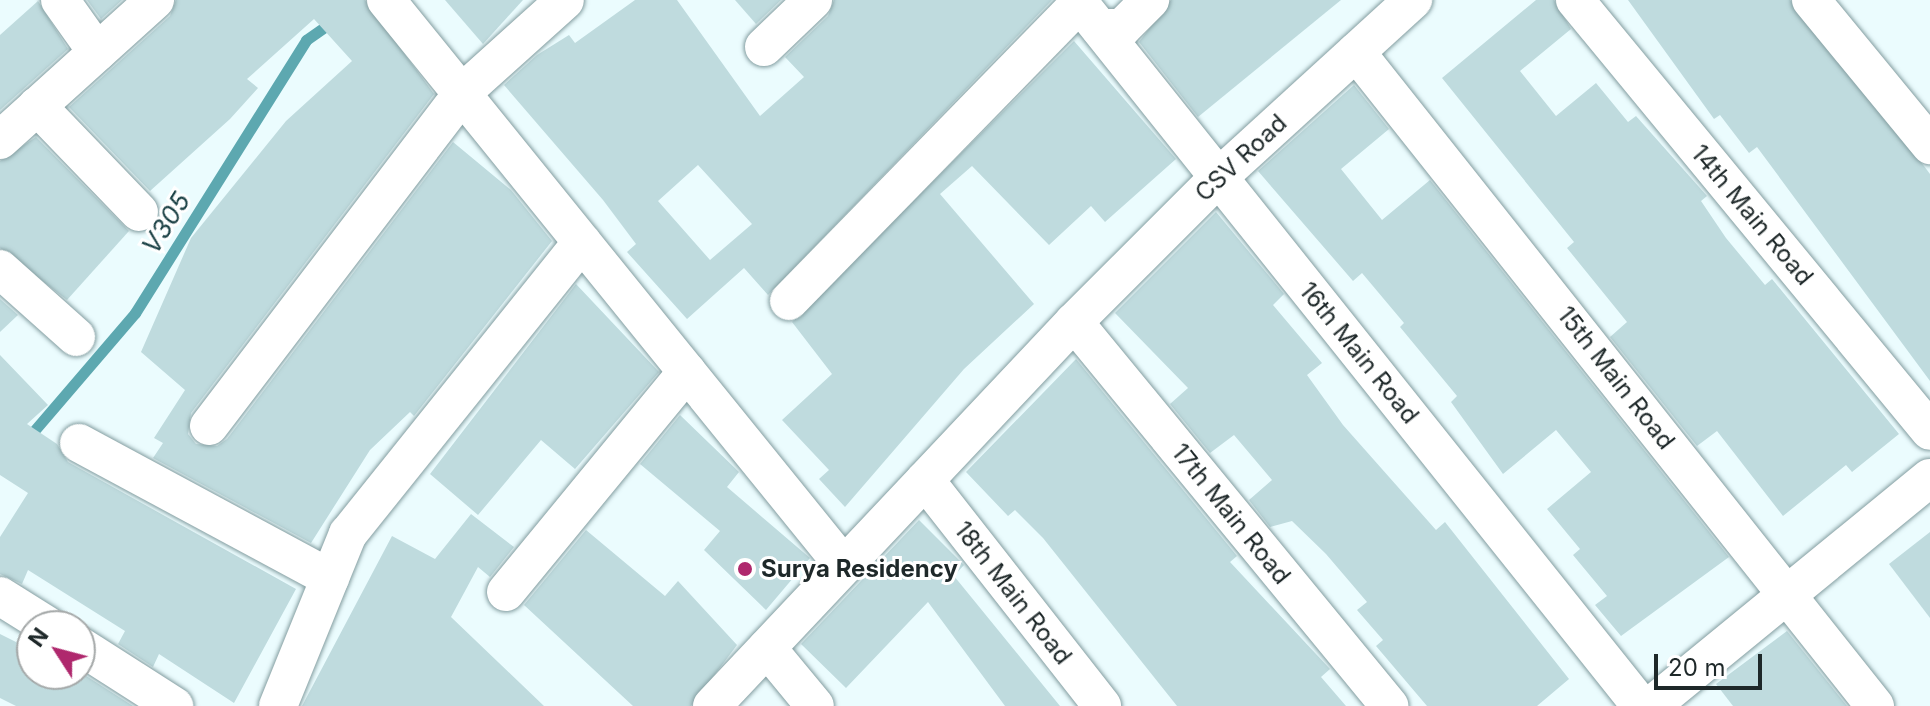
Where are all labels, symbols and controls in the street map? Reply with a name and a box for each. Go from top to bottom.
street label: CSV Road [1189,109,1293,207]
street label: 14th Main Road [1685,139,1819,291]
water label: V305 [135,187,197,259]
street label: 16th Main Road [1293,277,1425,429]
street label: 15th Main Road [1551,301,1681,455]
street label: 17th Main Road [1166,438,1296,590]
street label: 18th Main Road [948,516,1078,670]
place label: Surya Residency [761,555,958,583]
marker: Surya Residency [736,560,754,578]
north arrow [16,610,96,690]
text: N [23,623,54,651]
scale bar [1658,638,1766,688]
text: 20 m [1668,653,1726,682]

